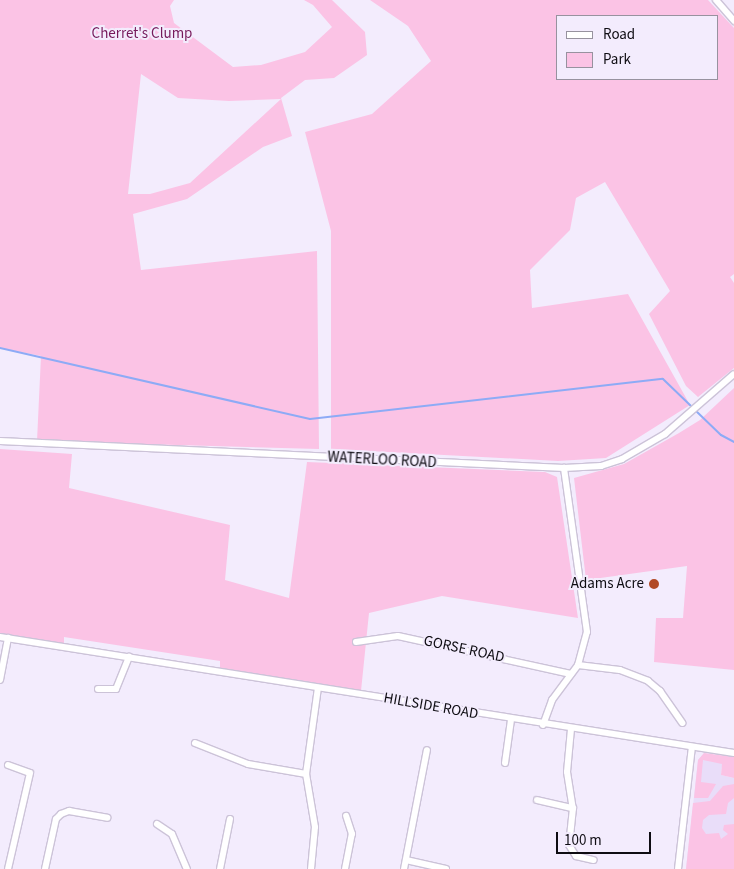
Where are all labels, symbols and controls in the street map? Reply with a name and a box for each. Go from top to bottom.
legend [556,15,719,80]
text: Road [603,24,635,45]
park label: Cherret's Clump [92,25,192,43]
text: Park [603,49,631,70]
street label: WATERLOO ROAD [327,448,437,472]
place label: Adams Acre [571,575,644,593]
marker: Adams Acre [648,578,660,590]
street label: GORSE ROAD [422,632,506,666]
street label: HILLSIDE ROAD [382,689,480,723]
scale bar [559,822,654,854]
text: 100 m [564,830,602,851]

